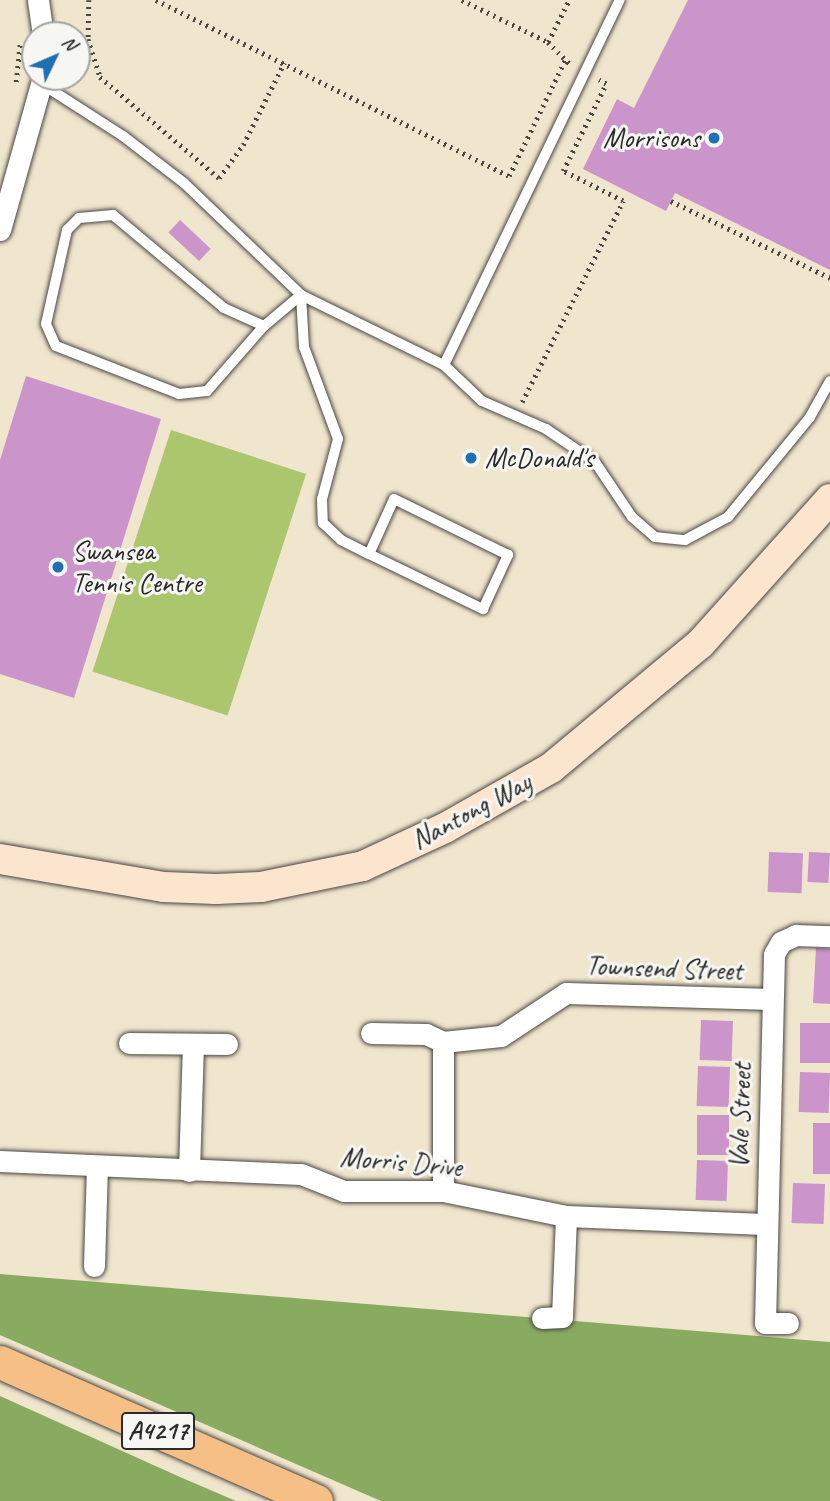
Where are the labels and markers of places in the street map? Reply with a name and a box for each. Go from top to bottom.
place label: Morrisons [603,121,700,155]
marker: Morrisons [706,130,722,146]
place label: McDonald's [485,441,594,475]
marker: McDonald's [463,450,479,466]
place label: Swansea Tennis Centre [72,534,202,600]
marker: Swansea Tennis Centre [50,559,66,575]

